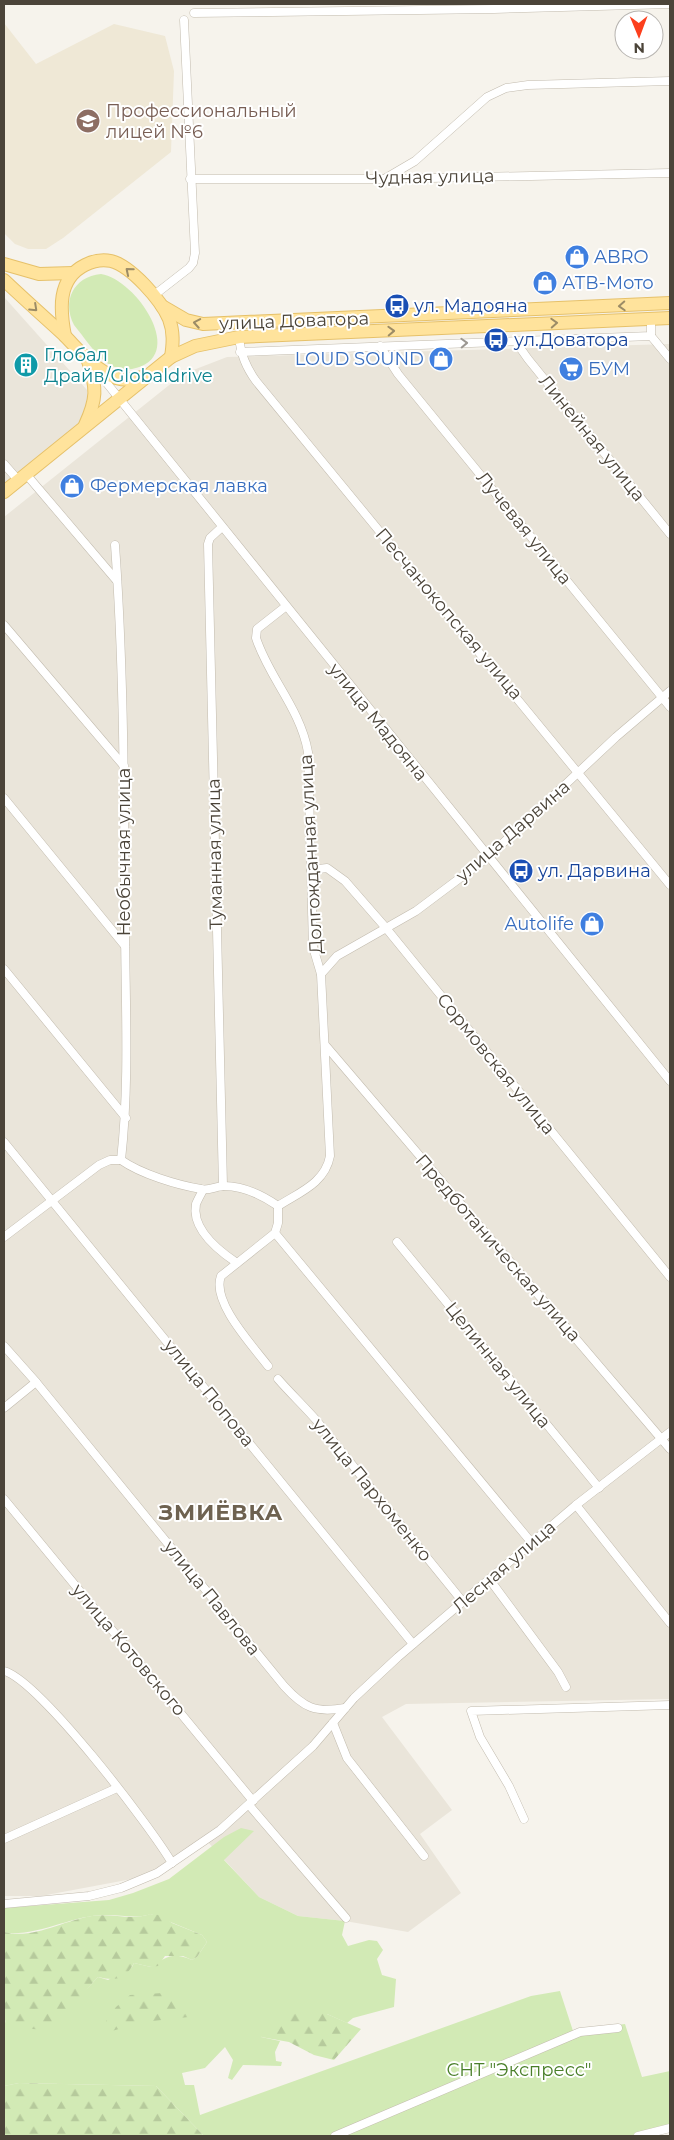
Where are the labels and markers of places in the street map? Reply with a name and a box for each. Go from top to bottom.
place label: Профессиональный лицей №6 [106,100,297,143]
school or university icon: Профессиональный лицей №6 [75,108,101,134]
shop icon: ABRO [564,244,590,270]
place label: ABRO [594,246,649,268]
shop icon: АТВ-Мото [532,270,558,296]
place label: АТВ-Мото [562,272,654,294]
bus stop icon: ул. Мадояна [384,293,410,319]
place label: ул. Мадояна [413,295,528,317]
bus stop icon: ул.Доватора [483,327,509,353]
place label: ул.Доватора [513,329,629,351]
place label: Глобал Драйв/Globaldrive [44,344,213,387]
shop icon: LOUD SOUND [428,346,454,372]
place label: LOUD SOUND [295,348,424,370]
building icon: Глобал Драйв/Globaldrive [13,352,39,378]
supermarket icon: БУМ [558,356,584,382]
place label: БУМ [588,358,630,380]
shop icon: Фермерская лавка [59,473,85,499]
place label: Фермерская лавка [90,475,268,497]
bus stop icon: ул. Дарвина [508,858,534,884]
place label: ул. Дарвина [537,860,651,882]
shop icon: Autolife [579,911,605,937]
place label: Autolife [504,913,574,935]

